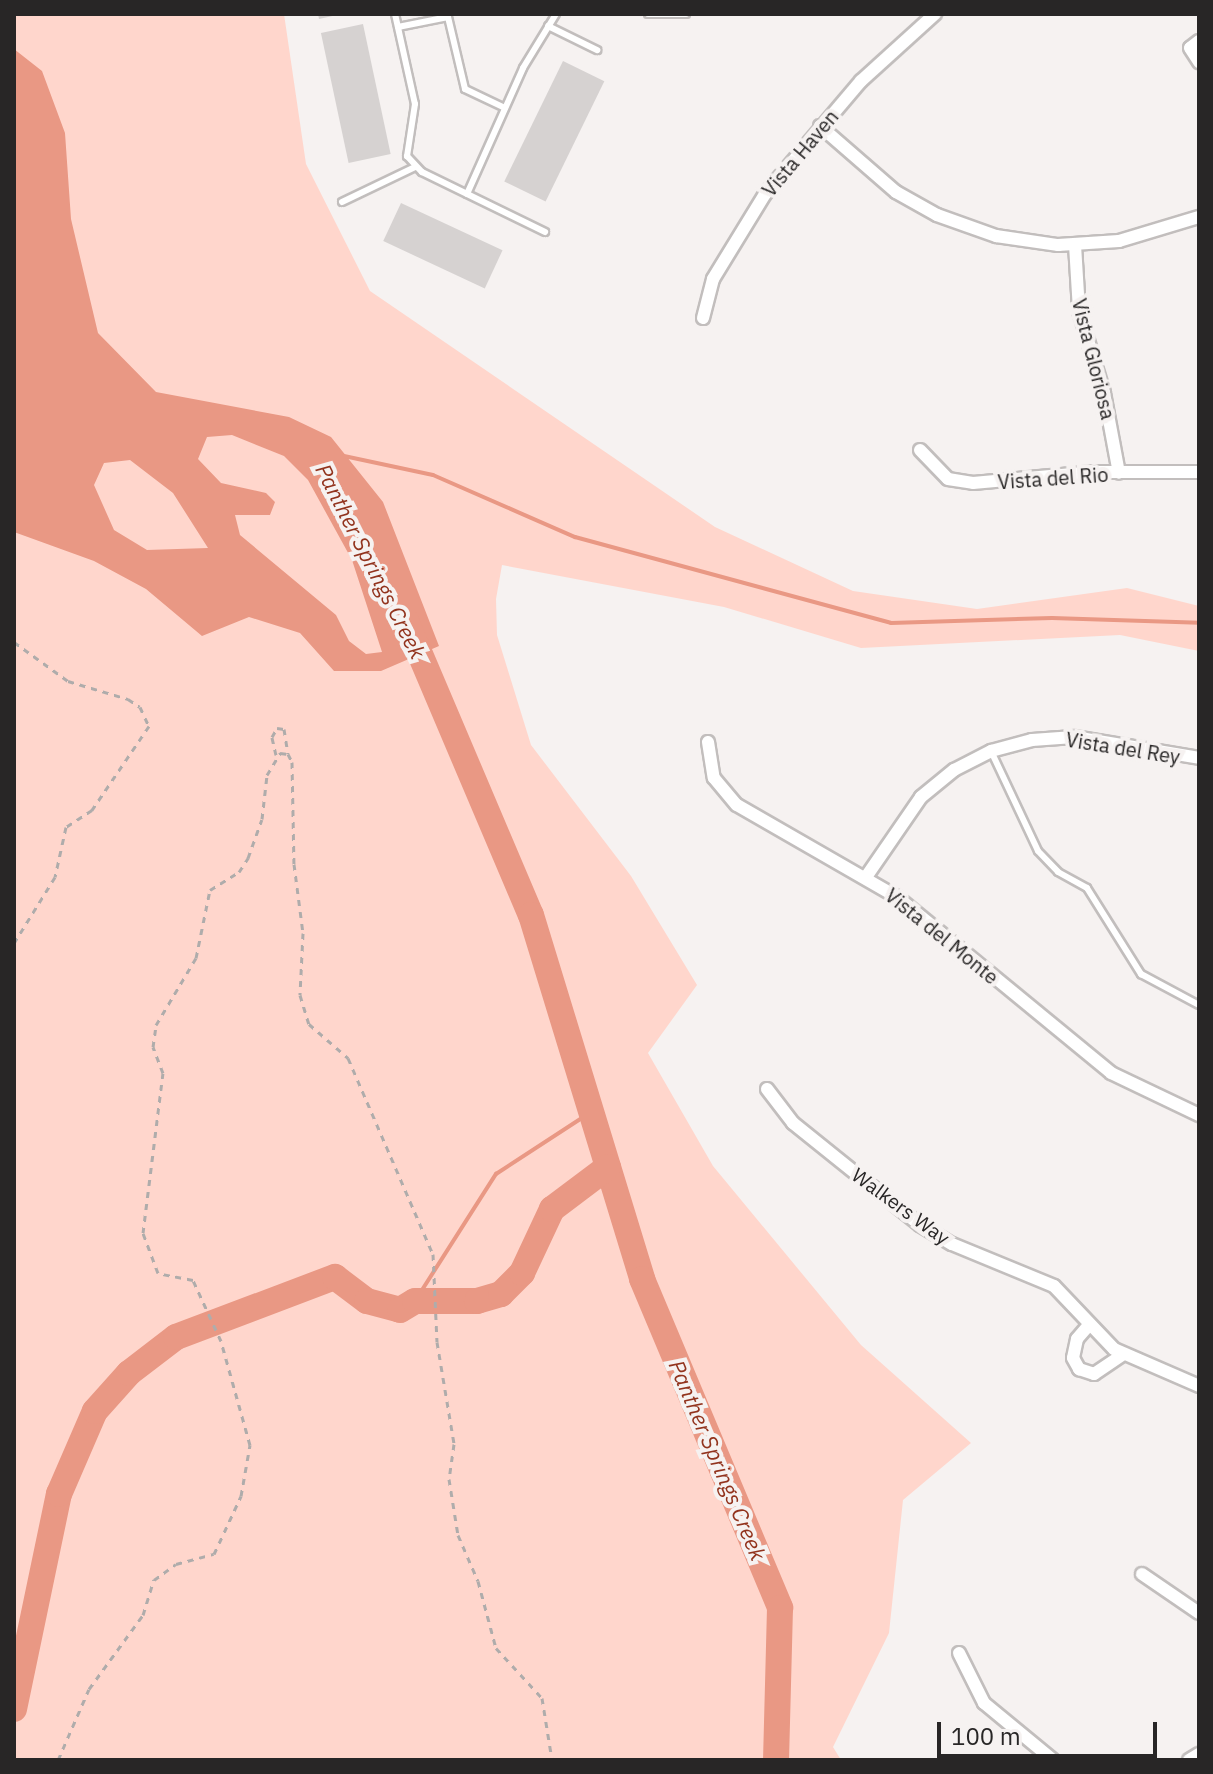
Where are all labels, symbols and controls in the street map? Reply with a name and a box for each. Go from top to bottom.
street label: Vista Haven [757,105,843,201]
street label: Vista Gloriosa [1067,296,1121,422]
water label: Panther Springs Creek [310,459,432,663]
street label: Vista del Rio [997,462,1109,494]
street label: Vista del Rey [1064,727,1182,769]
street label: Vista del Monte [881,883,1003,989]
street label: Walkers Way [847,1163,955,1249]
water label: Panther Springs Creek [664,1356,772,1564]
scale bar [941,1706,1161,1756]
text: 100 m [951,1720,1021,1752]

